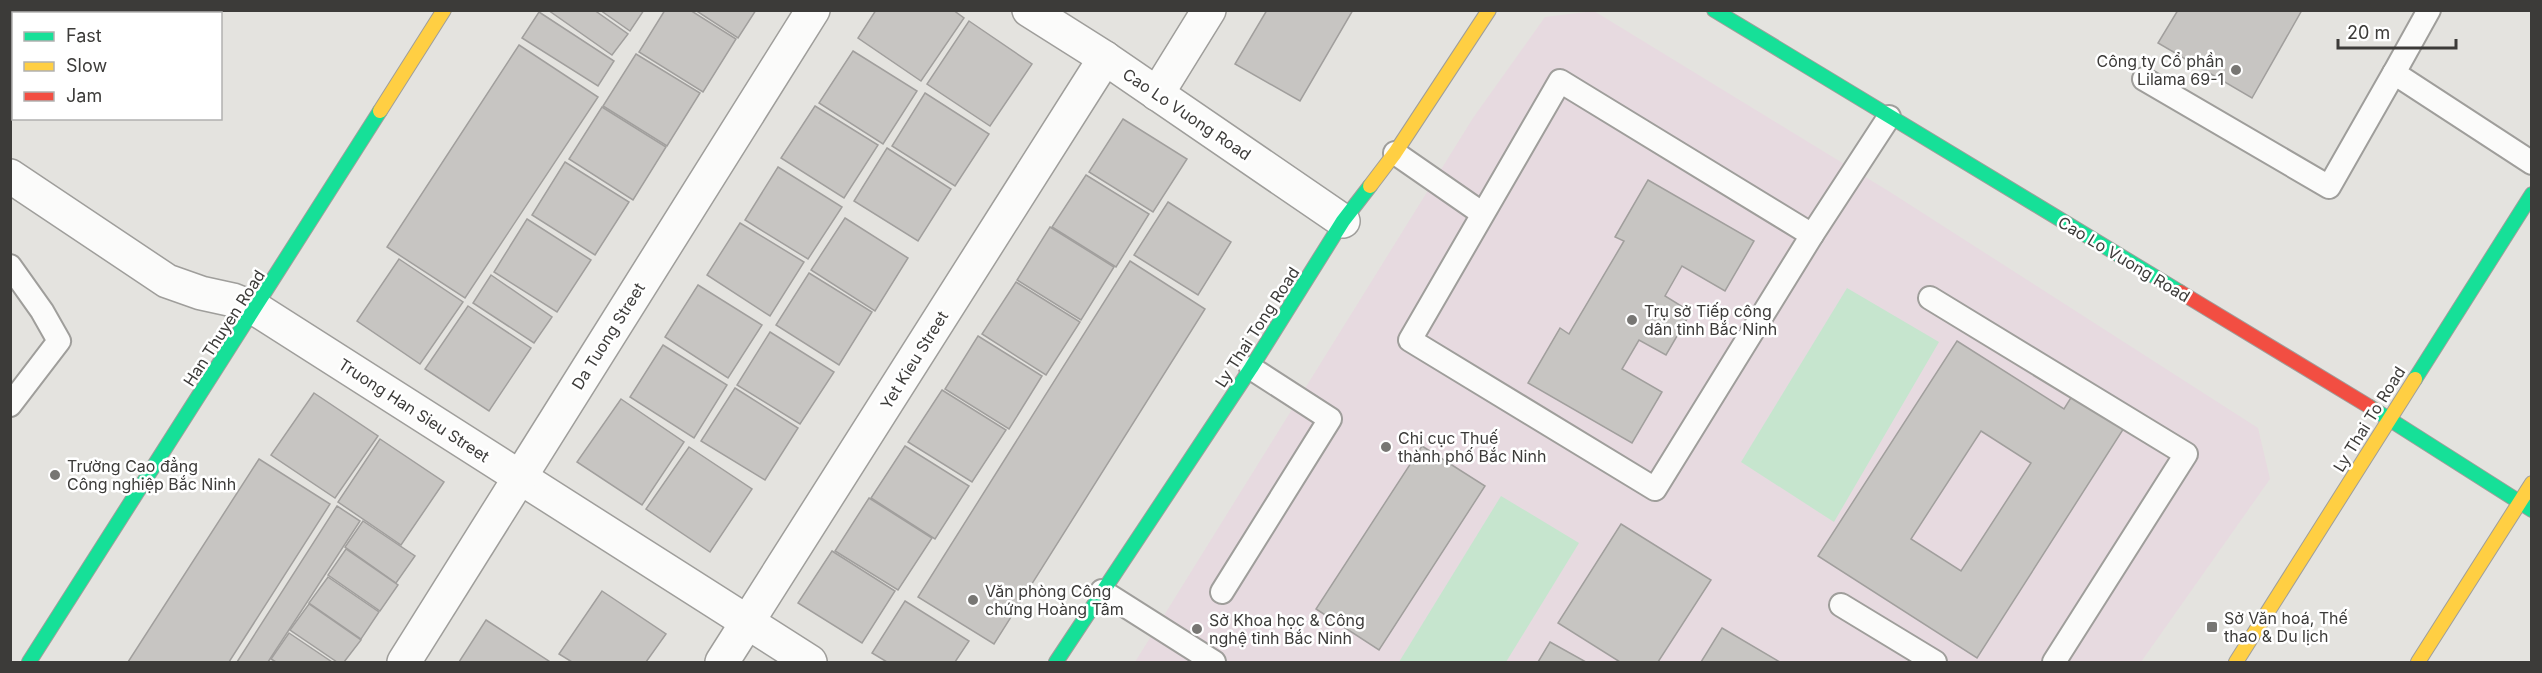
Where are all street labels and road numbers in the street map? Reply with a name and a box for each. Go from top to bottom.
street label: Cao Lo Vuong Road [1119,64,1255,164]
street label: Cao Lo Vuong Road [2054,212,2194,306]
street label: Ly Thai Tong Road [1211,263,1303,391]
street label: Han Thuyen Road [179,266,269,390]
street label: Da Tuong Street [567,279,649,393]
street label: Yet Kieu Street [876,307,952,413]
street label: Truong Han Sieu Street [335,354,493,466]
street label: Ly Thai To Road [2329,363,2409,475]

